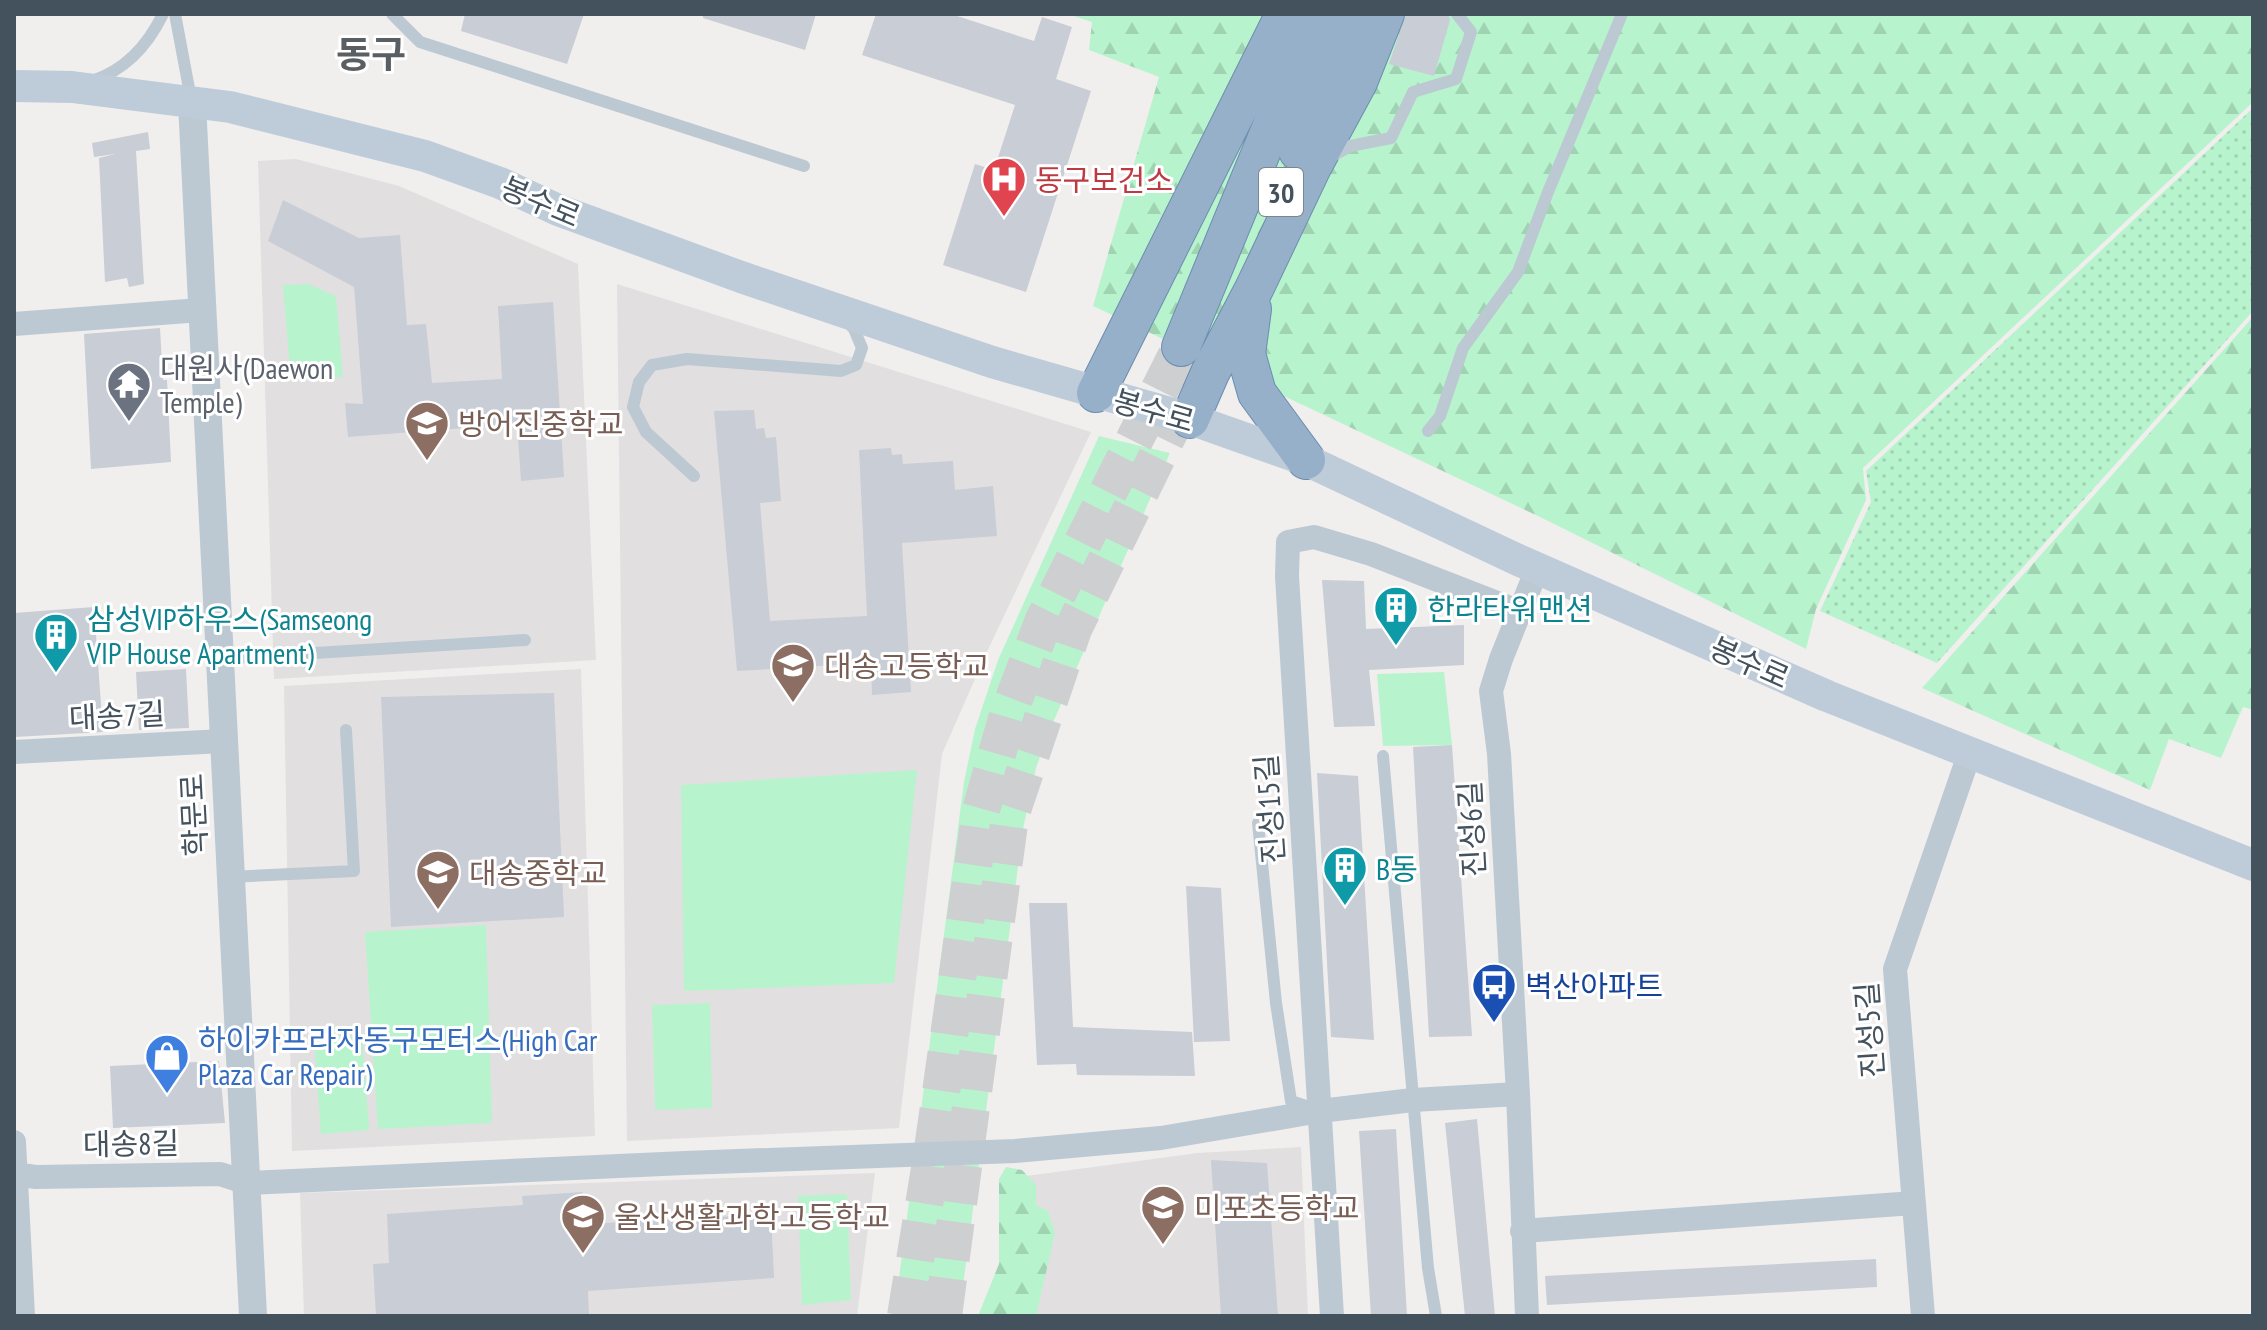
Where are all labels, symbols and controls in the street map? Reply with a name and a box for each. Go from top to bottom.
district label: 동구 [336,29,406,78]
hospital icon: 동구보건소 [980,155,1028,218]
place label: 동구보건소 [1035,160,1173,199]
street label: 봉수로 [495,167,587,235]
road number: 30 [1259,168,1303,216]
place label: 대원사(Daewon Temple) [160,348,333,421]
temple icon: 대원사(Daewon Temple) [105,360,153,423]
street label: 봉수로 [1109,380,1199,440]
school or university icon: 방어진중학교 [403,399,451,462]
place label: 방어진중학교 [458,404,624,443]
building icon: 한라타워맨션 [1372,584,1420,647]
place label: 한라타워맨션 [1427,589,1593,628]
place label: 삼성VIP하우스(Samseong VIP House Apartment) [86,599,372,672]
building icon: 삼성VIP하우스(Samseong VIP House Apartment) [32,611,80,674]
street label: 봉수로 [1704,627,1796,697]
school or university icon: 대송고등학교 [769,641,817,704]
place label: 대송고등학교 [824,646,990,685]
street label: 대송7길 [68,693,166,737]
street label: 진성15길 [1246,753,1292,865]
street label: 학문로 [171,773,215,857]
street label: 진성6길 [1449,780,1493,878]
building icon: B동 [1321,844,1369,907]
school or university icon: 대송중학교 [414,848,462,911]
place label: B동 [1376,849,1418,888]
place label: 대송중학교 [469,853,607,892]
bus stop icon: 벽산아파트 [1470,961,1518,1024]
place label: 벽산아파트 [1525,966,1663,1005]
street label: 진성5길 [1846,981,1892,1079]
place label: 하이카프라자동구모터스(High Car Plaza Car Repair) [198,1020,598,1093]
shop icon: 하이카프라자동구모터스(High Car Plaza Car Repair) [143,1032,191,1095]
street label: 대송8길 [83,1123,179,1163]
school or university icon: 미포초등학교 [1139,1183,1187,1246]
place label: 미포초등학교 [1194,1188,1360,1227]
school or university icon: 울산생활과학고등학교 [559,1192,607,1255]
place label: 울산생활과학고등학교 [614,1197,890,1236]

